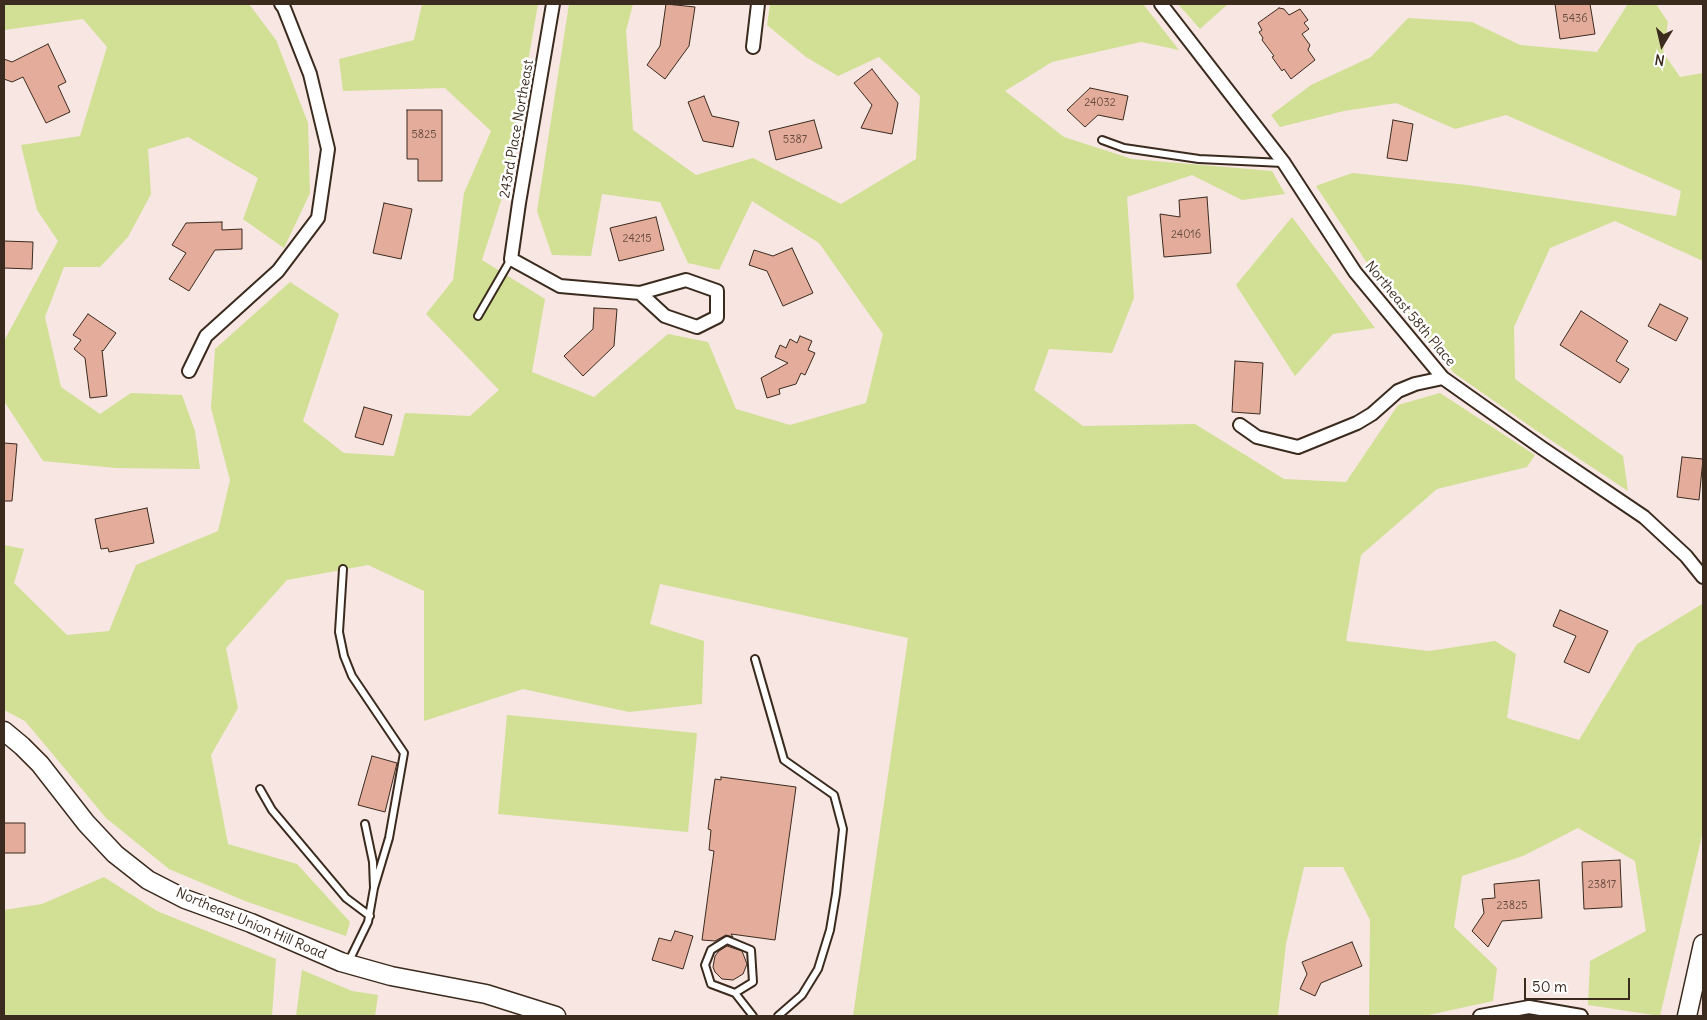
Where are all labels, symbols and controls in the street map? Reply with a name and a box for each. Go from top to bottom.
house number: 5436 [1562,12,1588,26]
north arrow [1637,20,1687,70]
text: N [1653,50,1666,69]
street label: 243rd Place Northeast [497,58,537,200]
house number: 24032 [1084,96,1116,110]
house number: 5825 [411,128,437,142]
house number: 5387 [783,133,807,147]
house number: 24016 [1171,228,1201,242]
house number: 24215 [623,232,651,246]
street label: Northeast 58th Place [1361,258,1459,370]
house number: 23817 [1588,878,1616,892]
street label: Northeast Union Hill Road [173,885,329,963]
house number: 23825 [1497,899,1527,913]
scale bar [1527,968,1633,1000]
text: 50 m [1532,977,1567,996]

